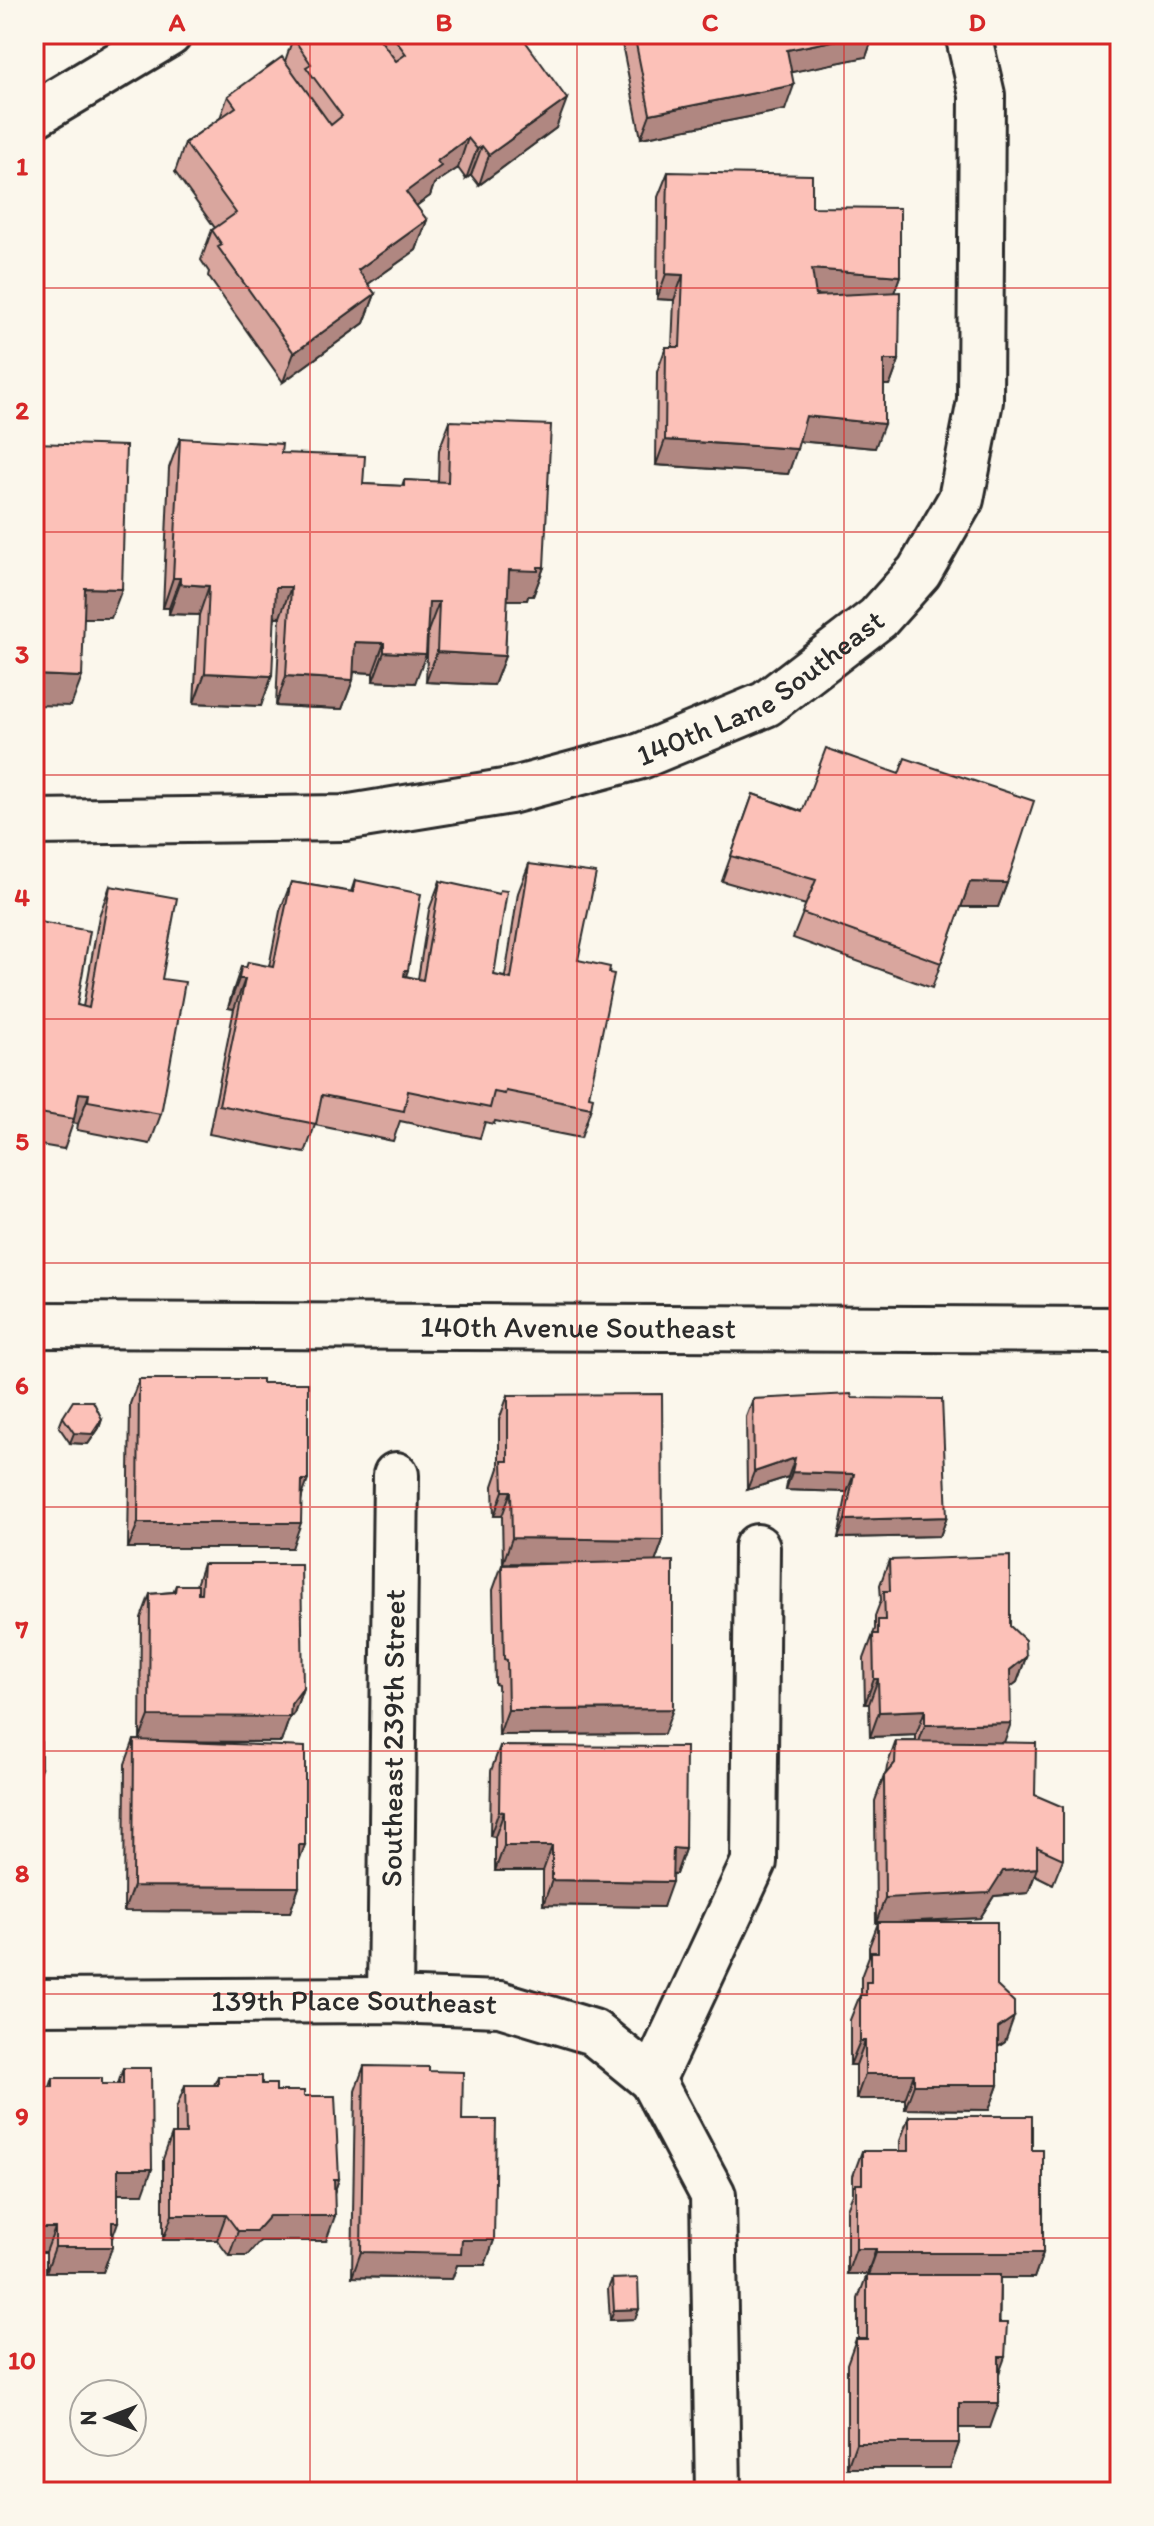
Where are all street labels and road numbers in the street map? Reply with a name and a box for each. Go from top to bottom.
street label: 140th Lane Southeast [631,601,891,774]
street label: 140th Avenue Southeast [420,1308,736,1346]
street label: Southeast 239th Street [372,1589,413,1887]
street label: 139th Place Southeast [211,1981,498,2022]

